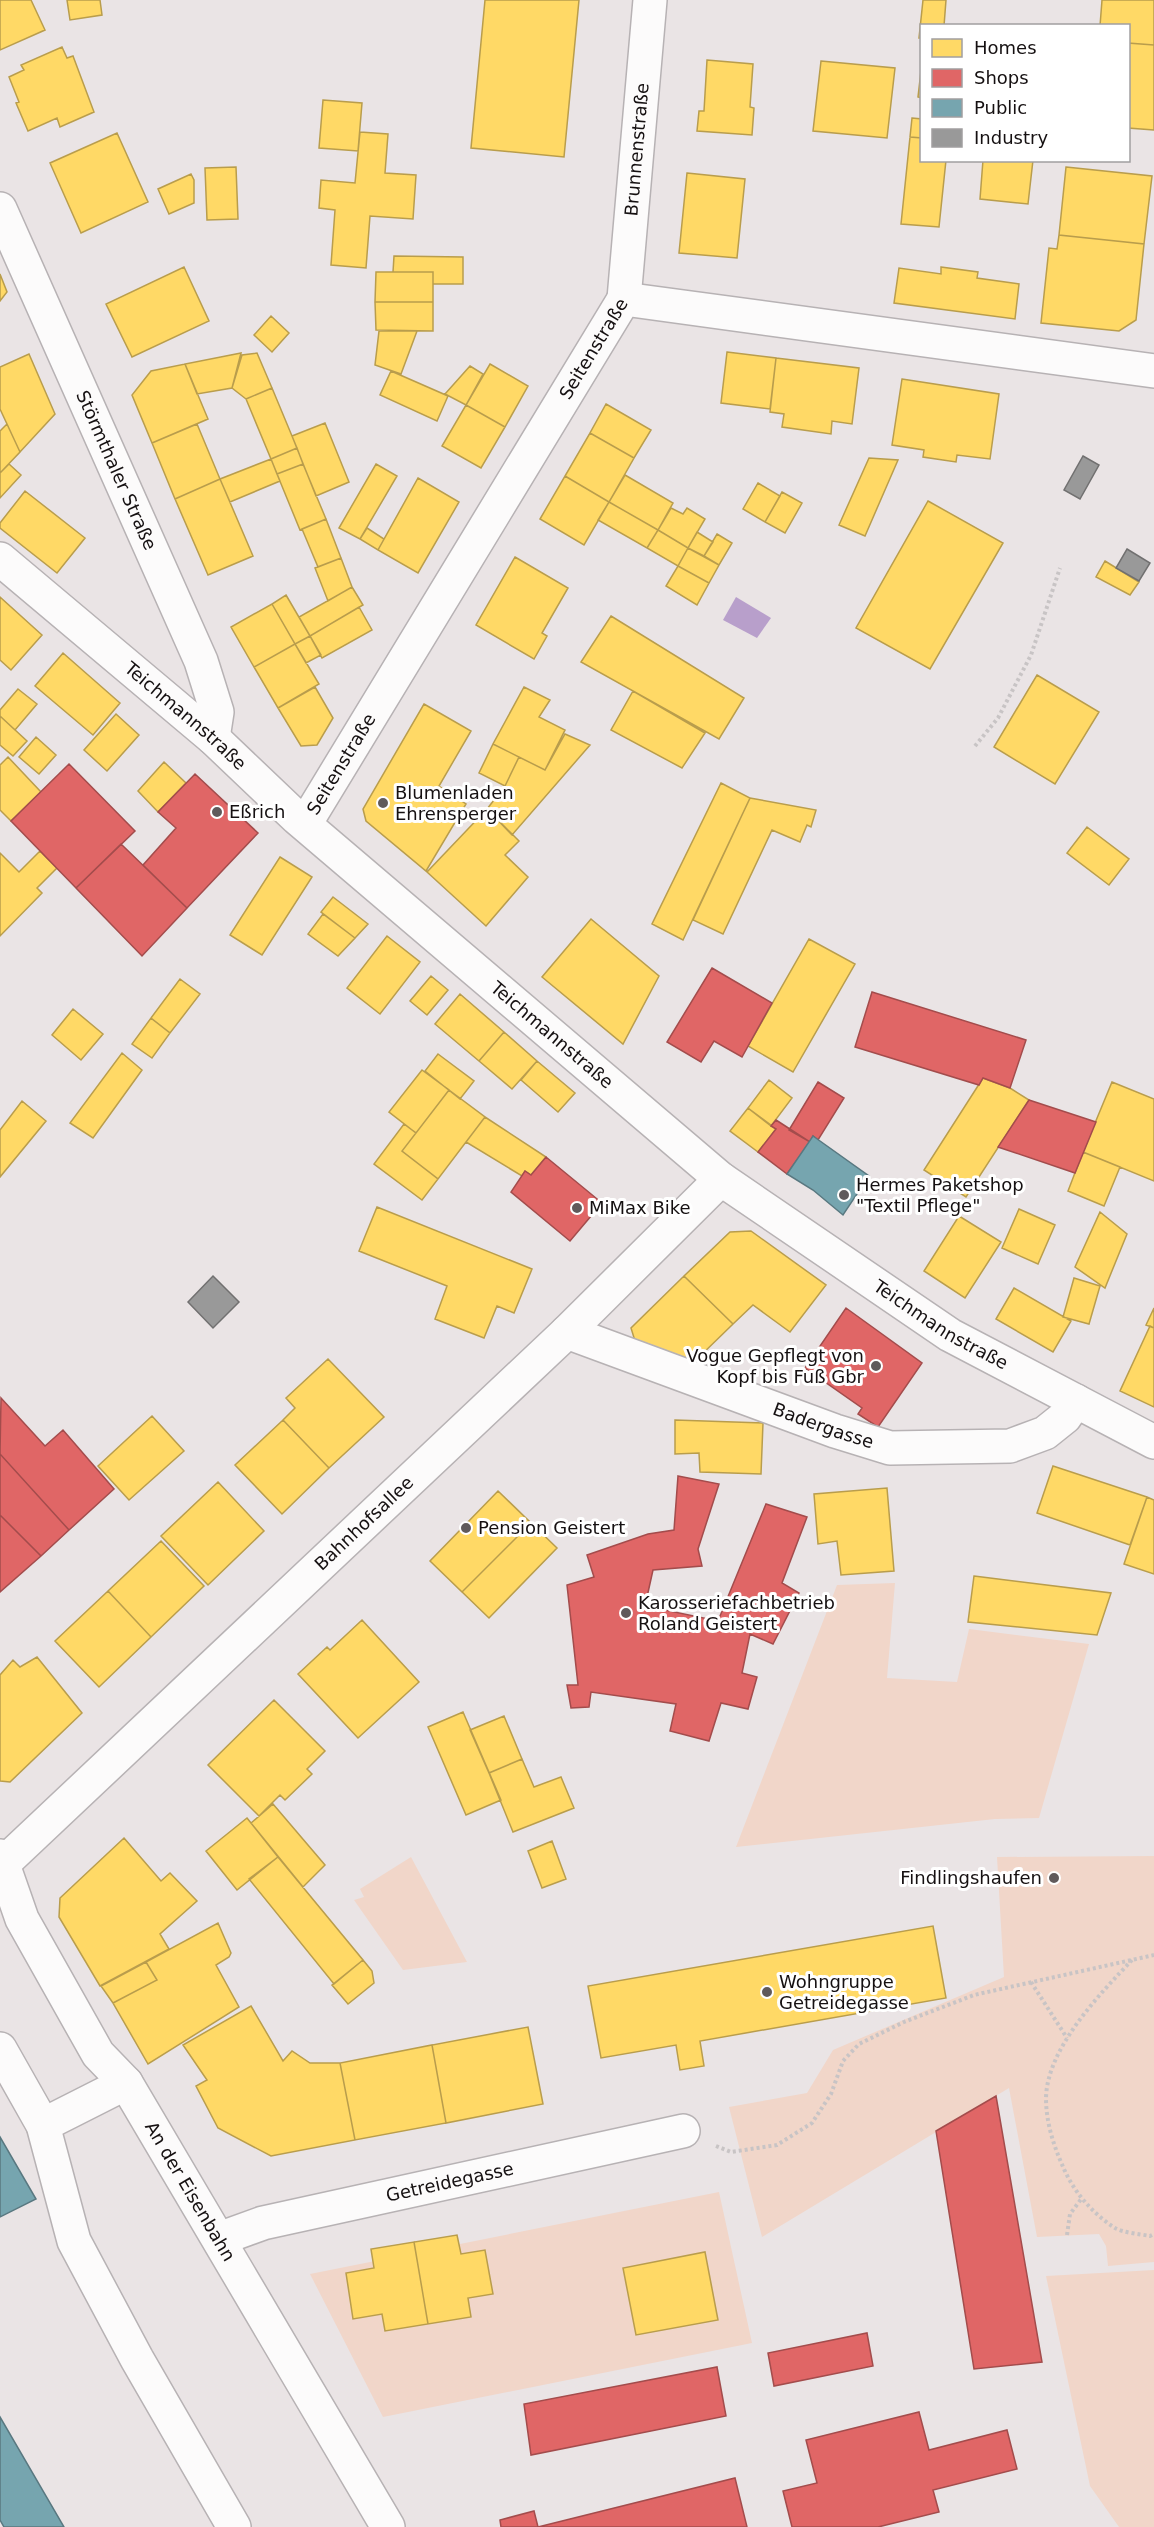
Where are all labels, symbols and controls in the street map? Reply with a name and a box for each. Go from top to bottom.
legend [920,24,1130,162]
text: Homes [974,37,1037,58]
text: Shops [974,67,1029,88]
street label: Brunnenstraße [620,82,653,217]
text: Public [974,97,1027,118]
text: Industry [974,127,1048,148]
street label: Seitenstraße [555,294,632,403]
street label: Störmthaler Straße [72,387,161,553]
street label: Teichmannstraße [120,657,251,774]
street label: Seitenstraße [302,710,380,818]
place label: Blumenladen Ehrensperger [395,782,517,824]
marker: Blumenladen Ehrensperger [376,796,390,810]
place label: Eßrich [229,801,285,822]
marker: Eßrich [210,805,224,819]
street label: Teichmannstraße [486,976,618,1093]
place label: Hermes Paketshop "Textil Pflege" [856,1174,1024,1216]
marker: Hermes Paketshop "Textil Pflege" [837,1188,851,1202]
place label: MiMax Bike [589,1197,691,1218]
marker: MiMax Bike [570,1201,584,1215]
street label: Teichmannstraße [869,1275,1012,1374]
place label: Vogue Gepflegt von Kopf bis Fuß Gbr [686,1345,865,1387]
marker: Vogue Gepflegt von Kopf bis Fuß Gbr [869,1359,883,1373]
street label: Badergasse [770,1398,876,1452]
street label: Bahnhofsallee [310,1472,417,1574]
place label: Pension Geistert [478,1517,625,1538]
marker: Pension Geistert [459,1521,473,1535]
place label: Karosseriefachbetrieb Roland Geistert [638,1592,835,1634]
marker: Karosseriefachbetrieb Roland Geistert [619,1606,633,1620]
place label: Findlingshaufen [900,1867,1042,1888]
marker: Findlingshaufen [1047,1871,1061,1885]
place label: Wohngruppe Getreidegasse [779,1971,909,2013]
marker: Wohngruppe Getreidegasse [760,1985,774,1999]
street label: An der Eisenbahn [141,2118,240,2265]
street label: Getreidegasse [384,2157,515,2206]

